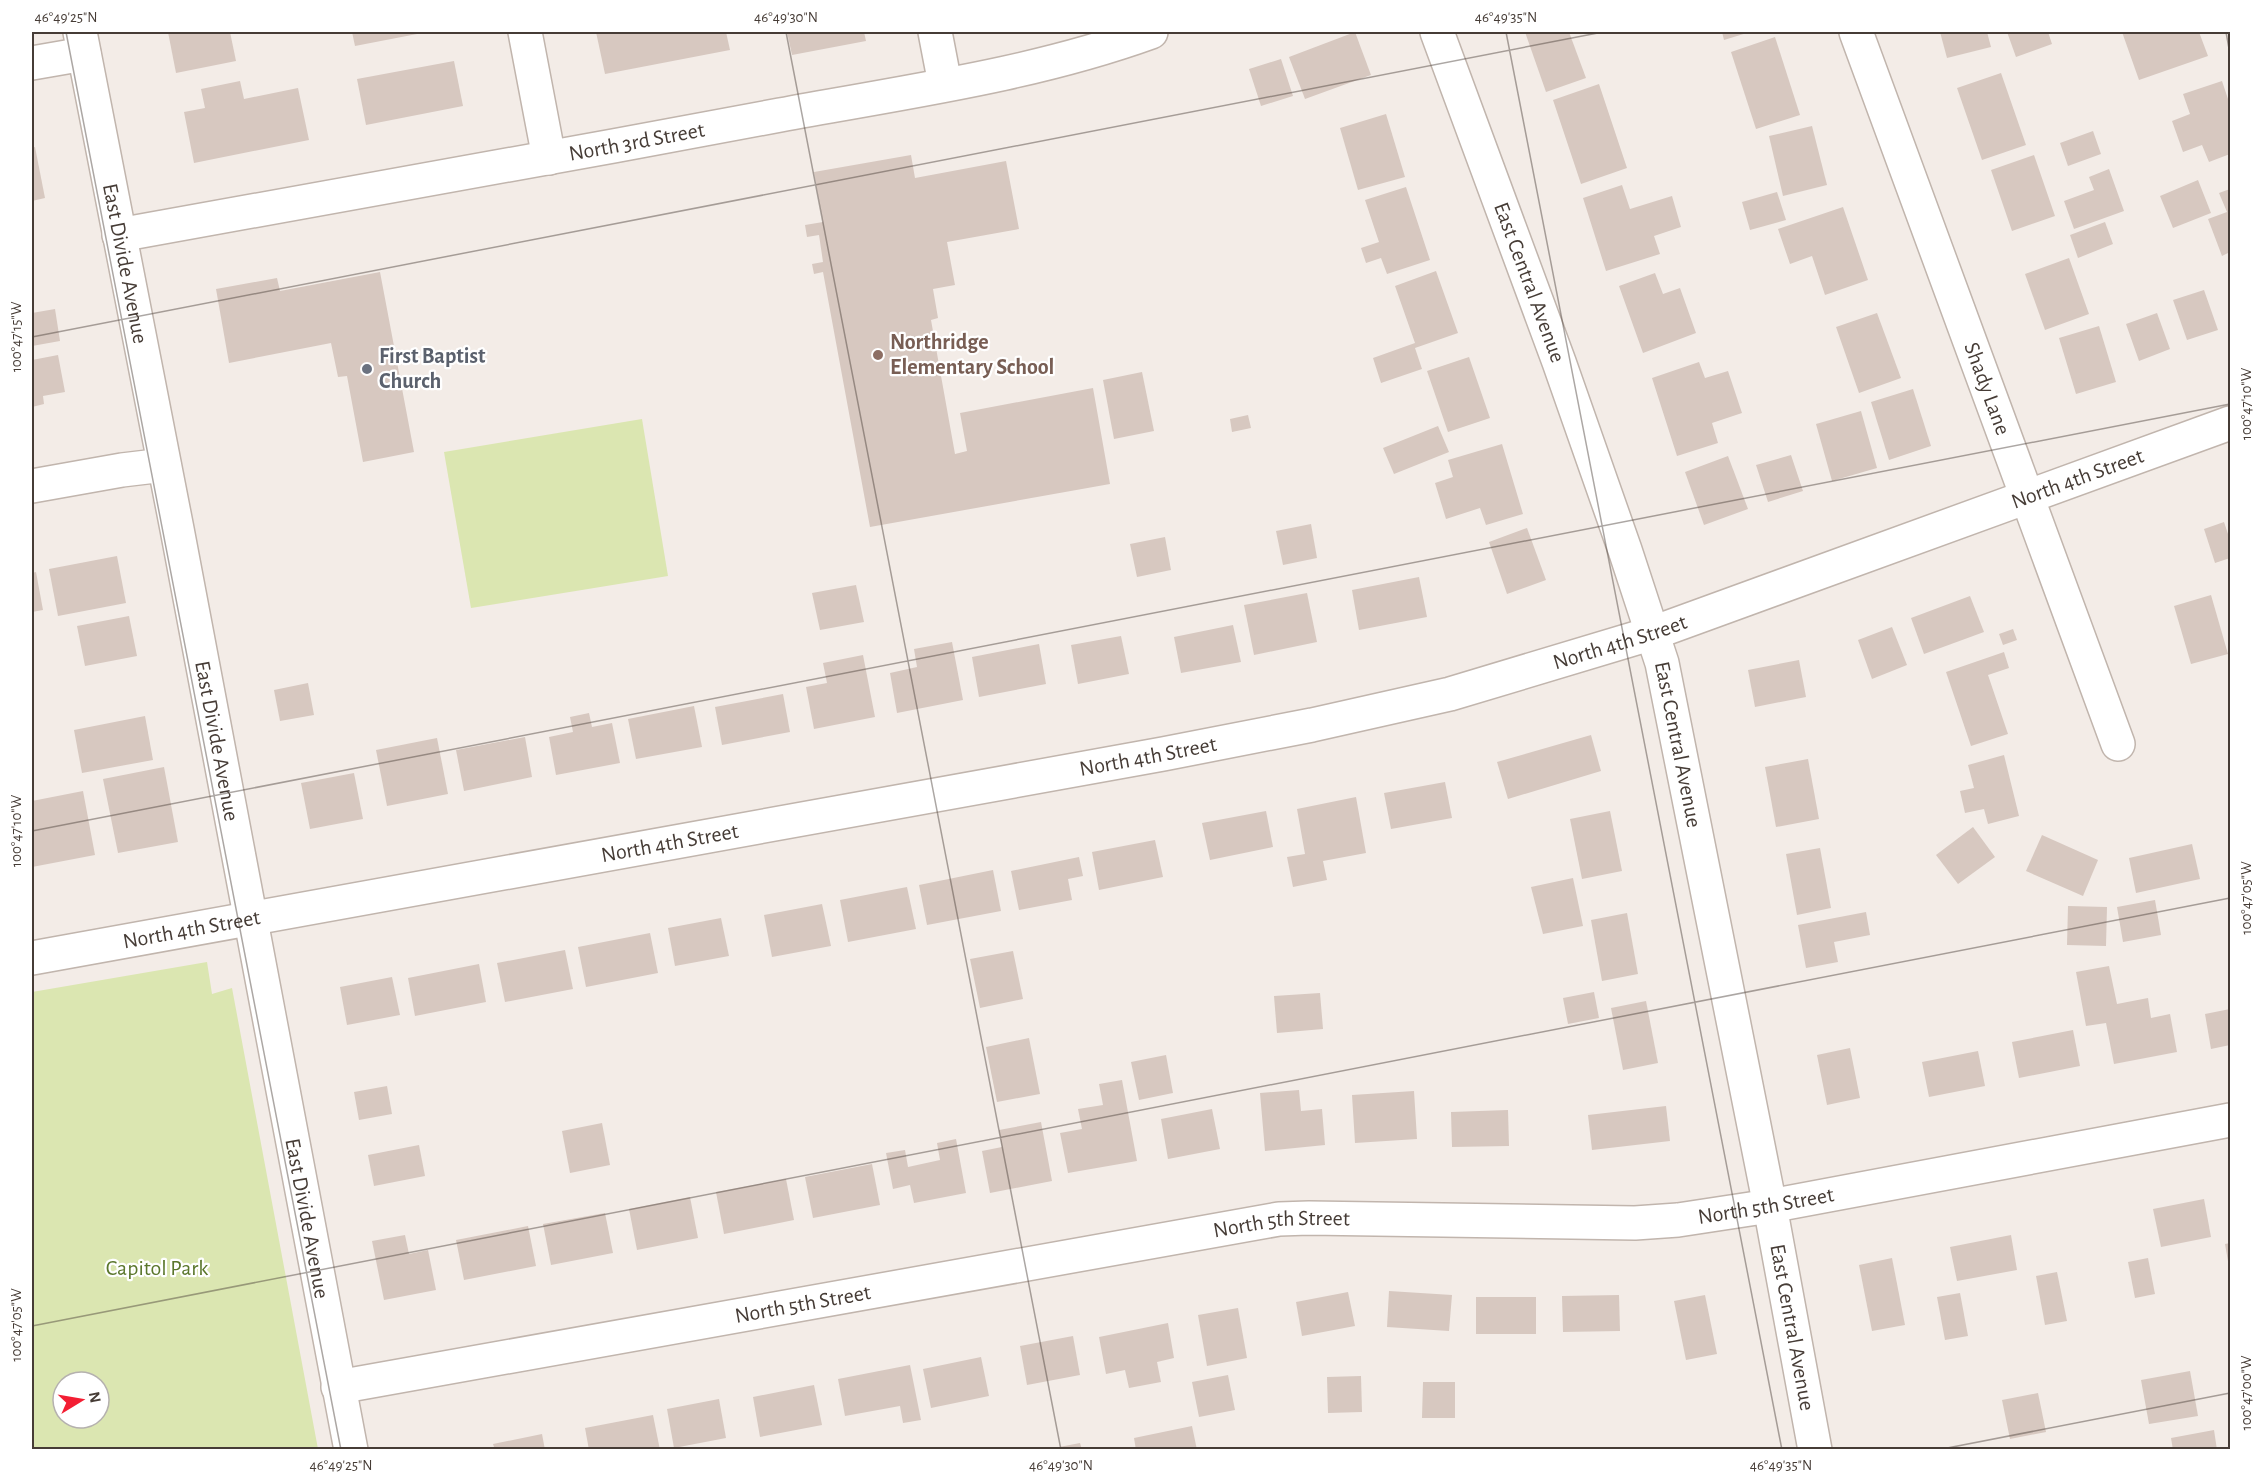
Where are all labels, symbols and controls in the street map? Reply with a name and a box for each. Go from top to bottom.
text: 46°49'25"N [35,10,97,25]
text: 46°49'30"N [754,10,818,25]
text: 46°49'35"N [1475,10,1537,25]
street label: North 3rd Street [567,118,706,165]
street label: East Divide Avenue [99,182,152,346]
street label: East Central Avenue [1490,199,1569,366]
text: 100°47'15"W [9,301,24,372]
place label: Northridge Elementary School [890,331,1054,379]
street label: Shady Lane [1960,339,2014,438]
place label: First Baptist Church [379,345,486,392]
marker: Northridge Elementary School [871,348,885,362]
marker: First Baptist Church [360,362,374,376]
text: 100°47'10"W [2239,367,2254,440]
street label: North 4th Street [2008,444,2146,513]
street label: North 4th Street [1550,611,1690,673]
street label: East Divide Avenue [191,659,243,823]
street label: East Central Avenue [1651,659,1705,829]
street label: North 4th Street [1078,733,1218,780]
text: 100°47'10"W [9,794,24,867]
street label: North 4th Street [599,820,740,866]
text: 100°47'05"W [2239,861,2254,935]
street label: North 4th Street [121,906,262,952]
street label: East Divide Avenue [281,1136,333,1300]
street label: North 5th Street [1696,1183,1836,1228]
street label: North 5th Street [1211,1207,1350,1242]
street label: East Central Avenue [1766,1242,1819,1412]
park label: Capitol Park [106,1257,208,1279]
street label: North 5th Street [733,1281,872,1327]
text: 100°47'05"W [9,1288,24,1362]
text: 100°47'00"W [2239,1355,2254,1431]
north arrow [51,1370,111,1430]
text: N [86,1390,104,1404]
text: 46°49'25"N [310,1458,372,1473]
text: 46°49'30"N [1029,1458,1093,1473]
text: 46°49'35"N [1750,1458,1812,1473]

